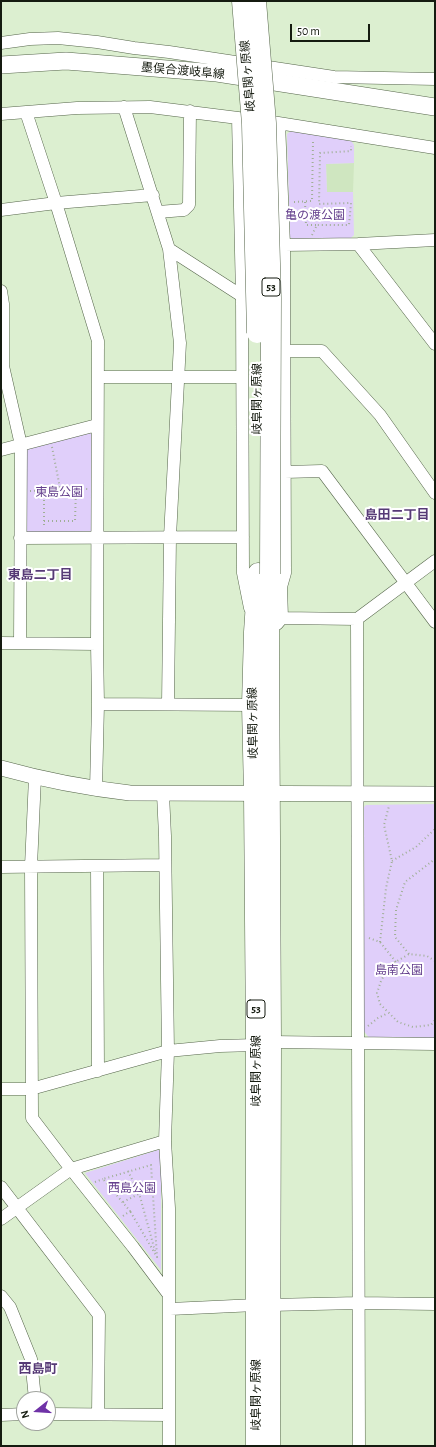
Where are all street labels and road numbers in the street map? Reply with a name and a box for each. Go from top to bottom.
street label: 岐阜関ヶ原線 [238,40,258,112]
street label: 墨俣合渡岐阜線 [141,60,225,82]
road number: 53 [262,278,280,296]
street label: 岐阜関ヶ原線 [250,363,264,435]
street label: 岐阜関ヶ原線 [245,687,261,759]
road number: 53 [247,1000,265,1018]
street label: 岐阜関ヶ原線 [249,1035,263,1107]
street label: 岐阜関ヶ原線 [249,1359,263,1431]

